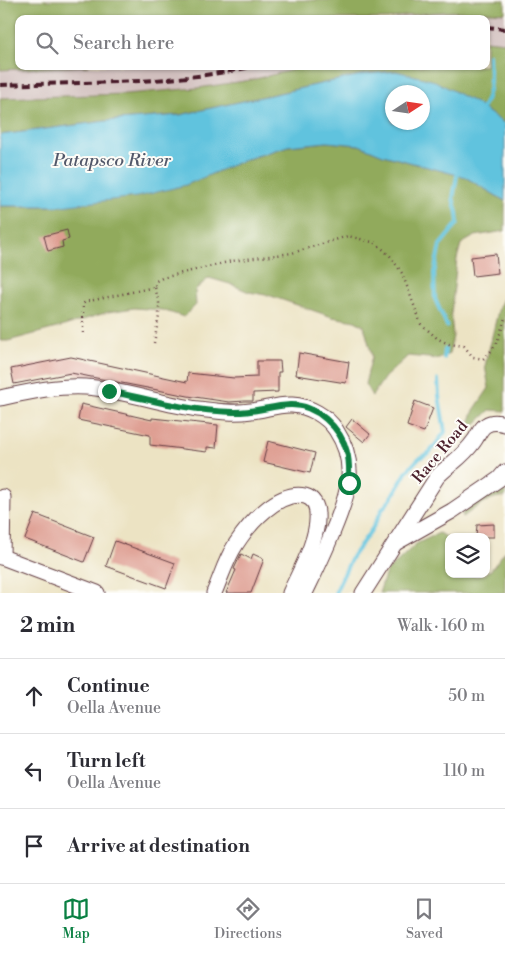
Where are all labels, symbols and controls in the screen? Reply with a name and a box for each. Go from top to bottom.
search box [15,15,490,70]
icon: search [33,29,61,57]
text: Search here [73,31,174,55]
north arrow [385,85,430,130]
water label: Patapsco River [52,149,171,172]
route end [98,380,121,403]
street label: Race Road [408,416,472,488]
route start [338,472,361,495]
map controls [445,533,490,578]
button: layers [445,533,490,578]
text: 2 min [20,613,75,639]
text: Walk · 160 m [397,616,485,636]
text: Continue [67,674,150,698]
icon: ahead [20,682,48,710]
text: 50 m [448,686,485,706]
text: Oella Avenue [67,698,161,718]
text: Turn left [67,749,146,773]
icon: left [20,757,48,785]
text: 110 m [443,761,485,781]
text: Oella Avenue [67,773,161,793]
icon: arrive [20,832,48,860]
text: Arrive at destination [67,834,250,858]
tab: Map [62,895,90,943]
tab: Directions [214,895,282,943]
tab: Saved [406,895,443,943]

